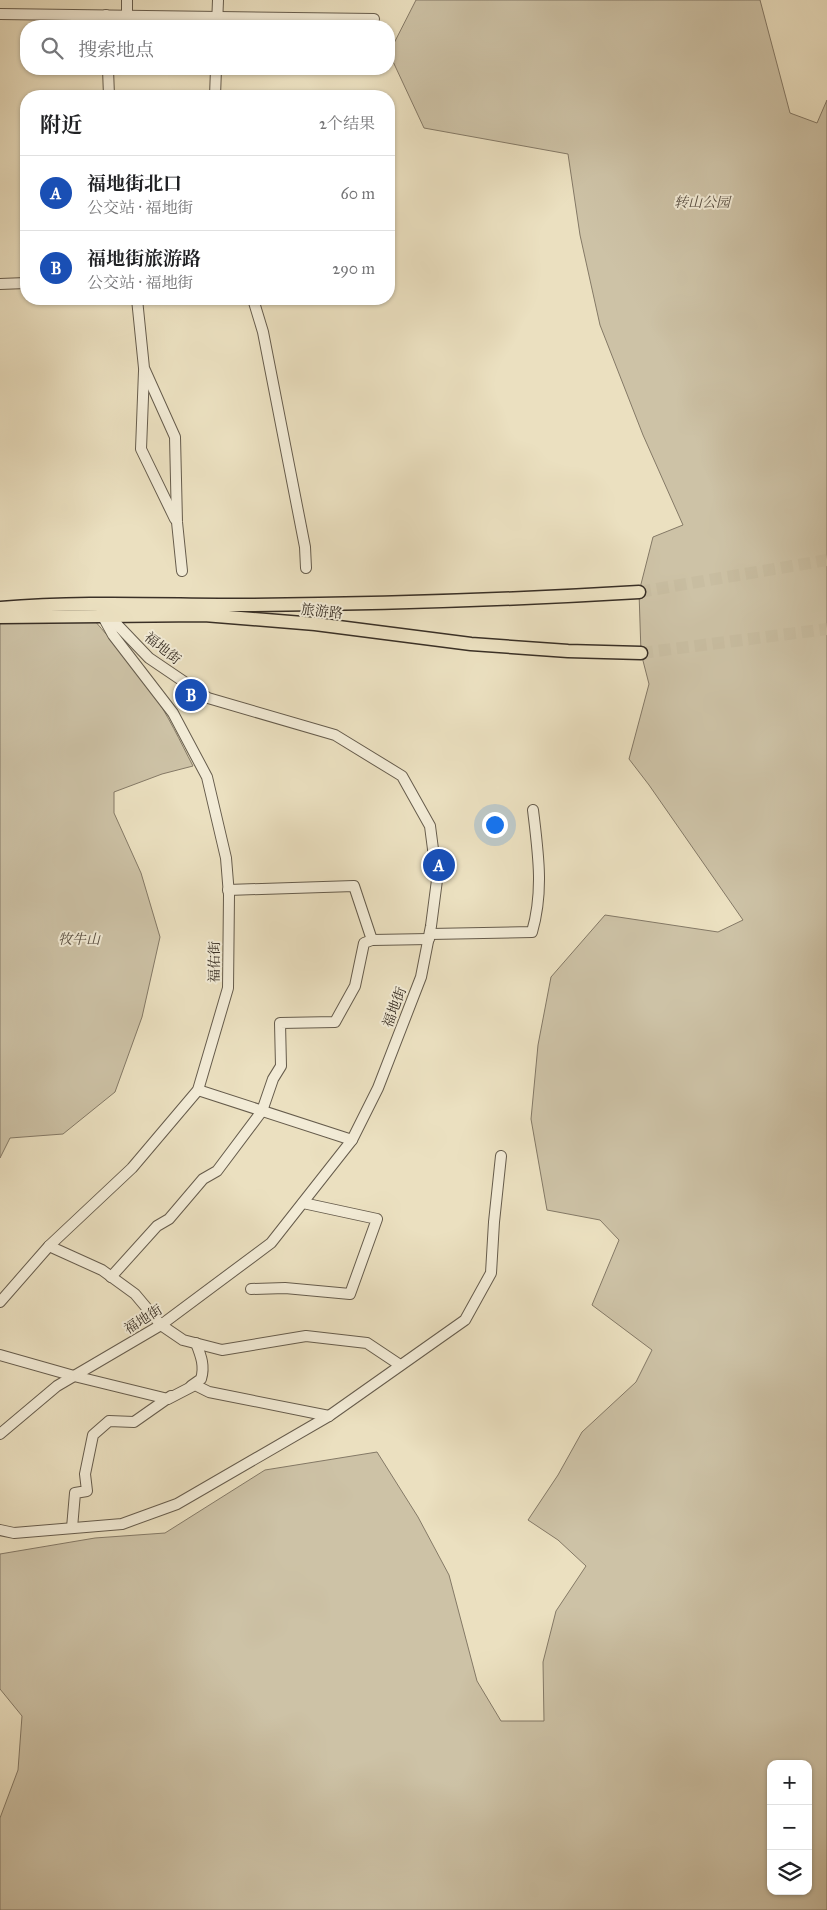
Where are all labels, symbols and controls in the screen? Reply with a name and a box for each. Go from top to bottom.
search box [20,20,395,75]
icon: search [38,34,66,62]
text: 搜索地点 [78,38,154,61]
text: 附近 [40,112,82,138]
text: 2个结果 [319,114,375,133]
text: 福地街北口 [87,172,182,195]
text: A [51,184,61,203]
text: 60 m [341,184,375,203]
park label: 转山公园 [674,194,732,211]
text: 公交站 · 福地街 [87,198,193,217]
text: 福地街旅游路 [87,247,201,270]
text: B [51,259,61,278]
text: 290 m [332,259,375,278]
text: 公交站 · 福地街 [87,273,193,292]
street label: 旅游路 [300,601,344,622]
street label: 福地街 [141,629,184,668]
pin: B [175,676,207,714]
your location [482,812,508,838]
pin: A [423,846,455,884]
park label: 牧牛山 [58,931,101,948]
street label: 福佑街 [206,941,223,983]
street label: 福地街 [379,985,410,1030]
street label: 福地街 [121,1301,166,1338]
map controls [767,1760,812,1895]
button: + [767,1760,812,1805]
button: − [767,1805,812,1850]
button: layers [767,1850,812,1895]

